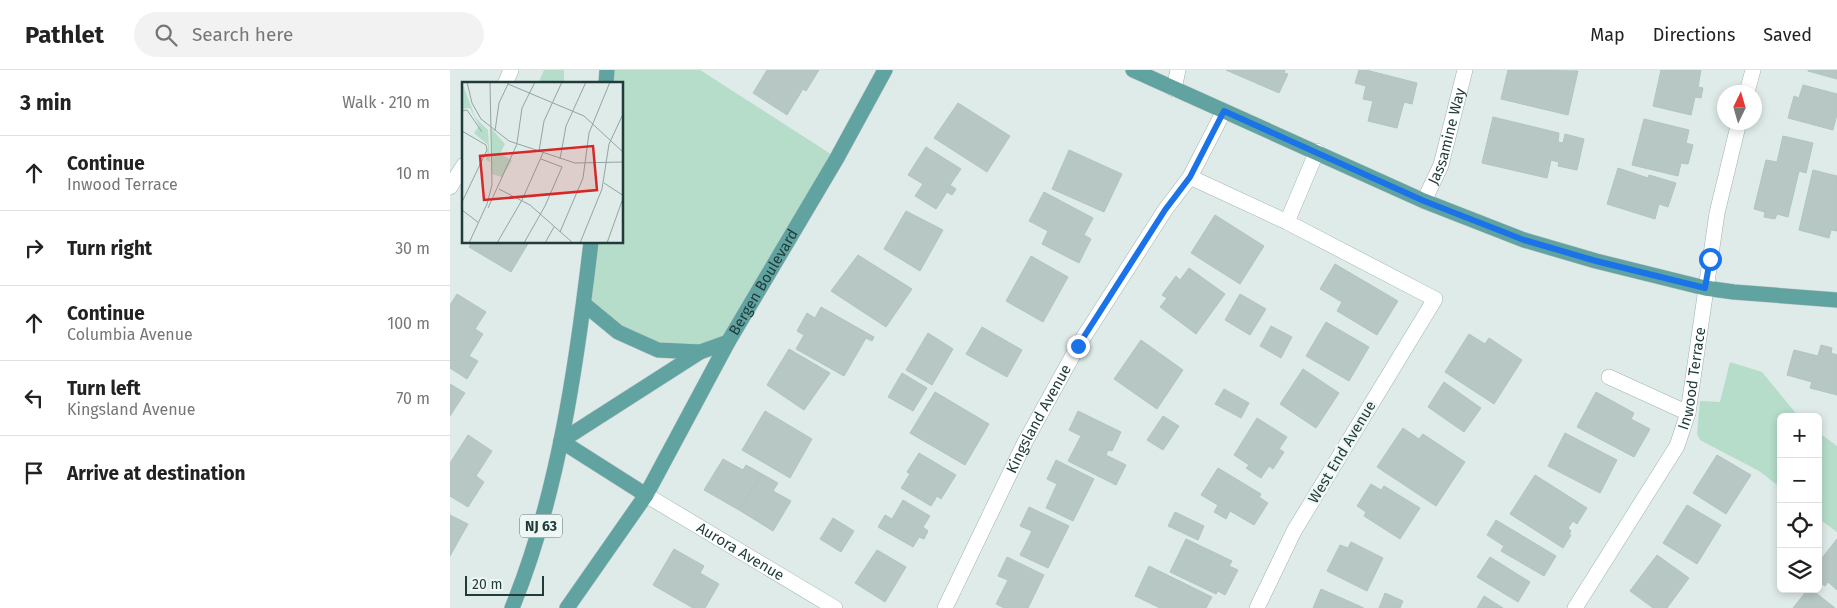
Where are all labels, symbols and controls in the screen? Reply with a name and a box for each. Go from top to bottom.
search box [134,12,484,57]
text: Pathlet [25,21,104,49]
icon: search [152,21,180,49]
text: Search here [192,23,293,46]
text: Map [1590,24,1625,46]
text: Directions [1653,24,1735,46]
text: Saved [1763,24,1812,46]
inset map [462,82,624,244]
north arrow [1717,85,1762,130]
street label: Jassamine Way [1424,86,1469,188]
text: 3 min [20,90,72,116]
text: Walk · 210 m [342,93,430,112]
text: Continue [67,152,145,175]
icon: ahead [20,159,48,187]
text: 10 m [396,164,430,183]
text: Inwood Terrace [67,175,178,194]
street label: Bergen Boulevard [725,226,802,338]
icon: right [20,234,48,262]
text: Turn right [67,237,152,260]
text: 30 m [395,239,430,258]
route start [1699,248,1722,271]
text: Continue [67,302,145,325]
icon: ahead [20,309,48,337]
text: 100 m [387,314,430,333]
text: Columbia Avenue [67,325,193,344]
street label: Inwood Terrace [1674,326,1709,432]
route end [1067,335,1090,358]
street label: Kingsland Avenue [1002,361,1075,476]
text: Turn left [67,377,141,400]
icon: left [20,384,48,412]
text: 70 m [396,389,430,408]
street label: West End Avenue [1304,398,1380,506]
text: Kingsland Avenue [67,400,196,419]
map controls [1777,413,1822,593]
button: + [1777,413,1822,458]
button: − [1777,458,1822,503]
icon: arrive [20,459,48,487]
text: Arrive at destination [67,462,246,485]
button: locate [1777,503,1822,548]
road number: NJ 63 [520,514,562,538]
street label: Aurora Avenue [693,518,787,585]
button: layers [1777,548,1822,593]
scale bar [465,573,544,596]
text: 20 m [472,576,502,593]

